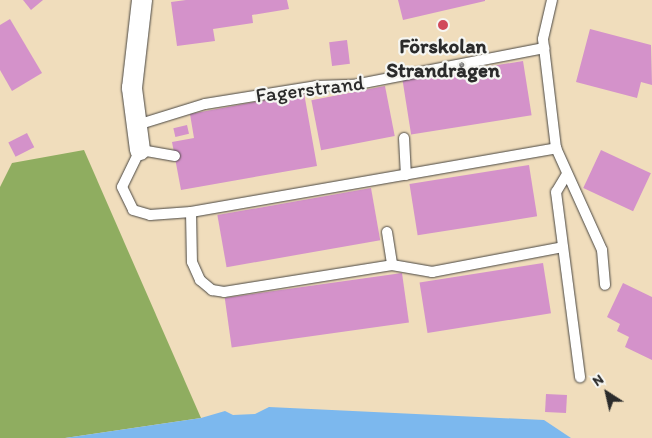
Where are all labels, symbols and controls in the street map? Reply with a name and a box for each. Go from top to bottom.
marker: Förskolan Strandrågen [437,19,449,31]
place label: Förskolan Strandrågen [386,33,500,83]
street label: Fagerstrand [254,70,366,108]
north arrow [582,368,632,418]
text: N [589,371,607,390]

